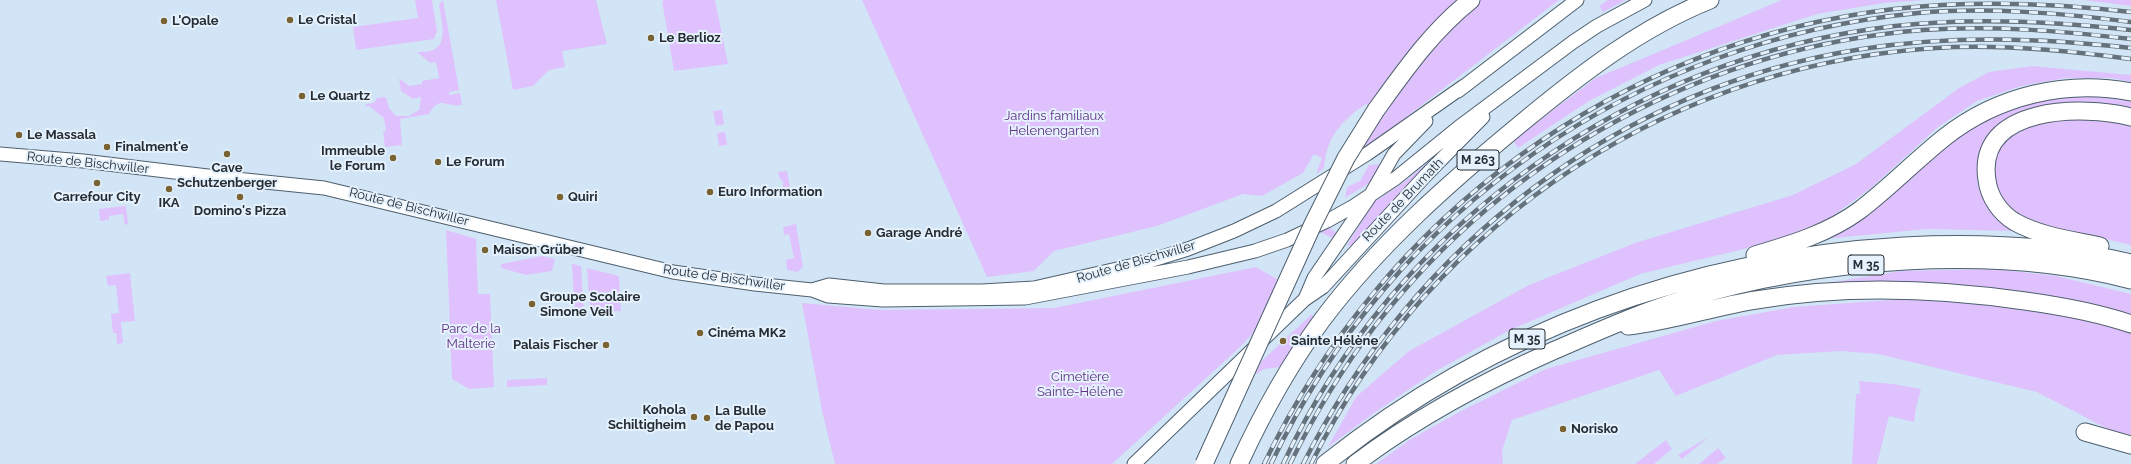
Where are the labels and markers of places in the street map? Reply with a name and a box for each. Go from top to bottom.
place label: Le Cristal [298,12,357,28]
place label: L'Opale [172,13,219,29]
marker: Le Cristal [285,15,295,25]
marker: L'Opale [159,16,169,26]
place label: Le Berlioz [659,30,721,46]
marker: Le Berlioz [646,33,656,43]
place label: Le Quartz [310,88,370,104]
marker: Le Quartz [297,91,307,101]
place label: Le Massala [27,127,96,143]
marker: Le Massala [14,130,24,140]
place label: Finalment'e [115,139,188,155]
marker: Finalment'e [102,142,112,152]
place label: Immeuble le Forum [321,143,385,174]
marker: Cave Schutzenberger [222,149,232,159]
marker: Immeuble le Forum [388,153,398,163]
place label: Le Forum [446,154,505,170]
marker: Le Forum [433,157,443,167]
place label: Cave Schutzenberger [177,160,277,191]
marker: Carrefour City [92,178,102,188]
marker: IKA [164,184,174,194]
place label: Euro Information [718,184,822,200]
marker: Euro Information [705,187,715,197]
place label: Carrefour City [53,189,141,205]
place label: Quiri [568,189,598,205]
marker: Domino's Pizza [235,192,245,202]
marker: Quiri [555,192,565,202]
place label: IKA [158,195,180,211]
place label: Domino's Pizza [194,203,286,219]
place label: Garage André [876,225,962,241]
marker: Garage André [863,228,873,238]
place label: Maison Grüber [493,242,584,258]
marker: Maison Grüber [480,245,490,255]
place label: Groupe Scolaire Simone Veil [540,289,640,320]
marker: Groupe Scolaire Simone Veil [527,299,537,309]
place label: Cinéma MK2 [708,325,786,341]
marker: Cinéma MK2 [695,328,705,338]
place label: Sainte Hélène [1291,333,1378,349]
marker: Sainte Hélène [1278,336,1288,346]
place label: Palais Fischer [513,337,598,353]
marker: Palais Fischer [601,340,611,350]
place label: Kohola Schiltigheim [608,402,686,433]
place label: La Bulle de Papou [715,403,774,434]
marker: Kohola Schiltigheim [689,412,699,422]
marker: La Bulle de Papou [702,413,712,423]
place label: Norisko [1571,421,1618,437]
marker: Norisko [1558,424,1568,434]

